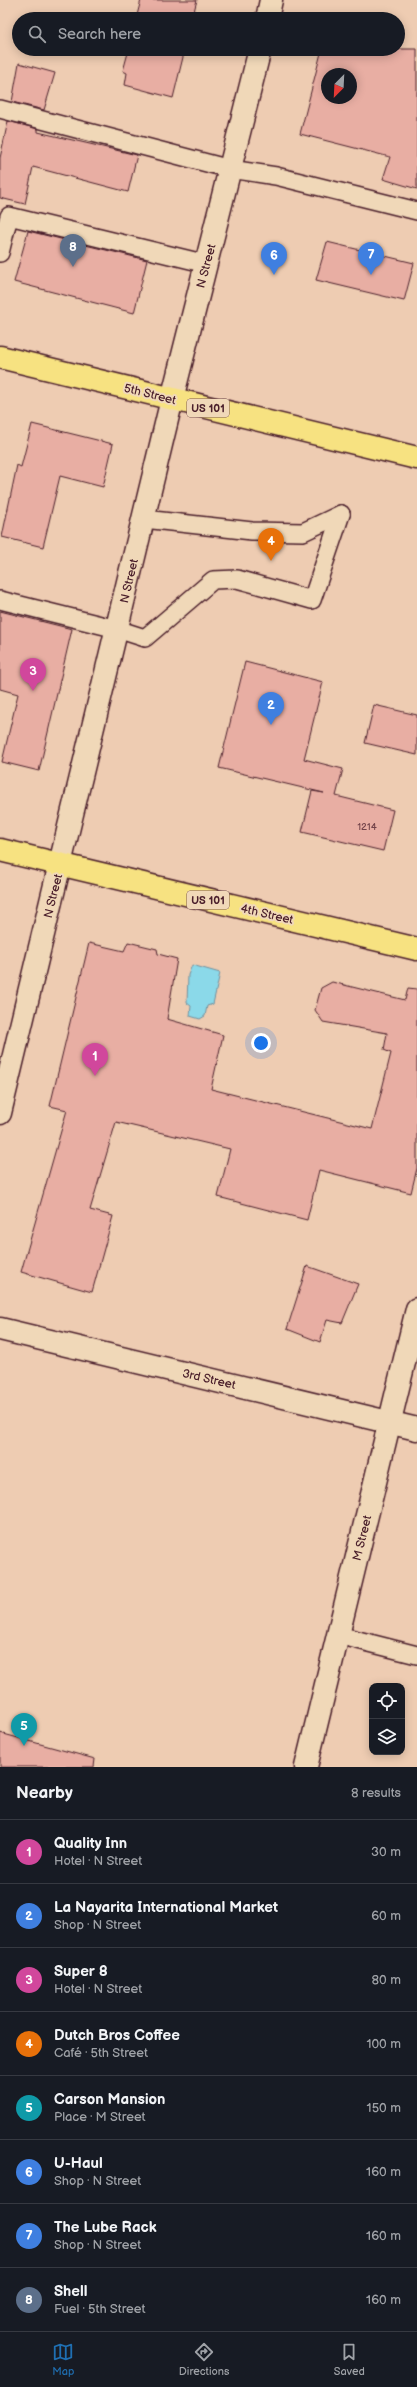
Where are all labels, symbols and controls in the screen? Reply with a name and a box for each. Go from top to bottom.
search box [12,12,405,56]
icon: search [26,23,48,45]
text: Search here [58,25,141,44]
north arrow [321,68,357,104]
pin: 8 [60,234,86,267]
street label: N Street [193,242,220,290]
pin: 6 [261,242,287,275]
pin: 7 [358,242,384,275]
street label: 5th Street [122,381,178,408]
road number: US 101 [187,399,229,417]
pin: 4 [258,528,284,561]
street label: N Street [117,557,142,605]
pin: 3 [20,658,46,691]
pin: 2 [258,692,284,725]
house number: 1214 [357,821,377,833]
street label: N Street [41,872,66,920]
road number: US 101 [187,891,229,909]
street label: 4th Street [239,901,295,928]
your location [251,1033,271,1053]
pin: 1 [82,1043,108,1076]
street label: 3rd Street [181,1366,237,1393]
street label: M Street [350,1514,375,1562]
map controls [369,1683,405,1755]
button: locate [369,1683,405,1719]
pin: 5 [11,1713,37,1746]
button: layers [369,1719,405,1755]
text: Nearby [16,1783,73,1803]
text: 8 results [351,1785,401,1801]
text: Quality Inn [54,1834,127,1853]
text: 1 [26,1844,32,1860]
text: 30 m [371,1844,401,1860]
text: Hotel · N Street [54,1853,142,1869]
text: La Nayarita International Market [54,1898,278,1917]
text: 2 [25,1908,33,1924]
text: 60 m [371,1908,401,1924]
text: Shop · N Street [54,1917,141,1933]
text: Super 8 [54,1962,108,1981]
text: 3 [25,1972,33,1988]
text: 80 m [372,1972,401,1988]
text: Hotel · N Street [54,1981,142,1997]
text: Dutch Bros Coffee [54,2026,180,2045]
text: 4 [25,2036,33,2052]
text: 100 m [366,2036,401,2052]
text: Café · 5th Street [54,2045,148,2061]
text: Carson Mansion [54,2090,165,2109]
text: 5 [25,2100,33,2116]
text: 150 m [367,2100,401,2116]
text: Place · M Street [54,2109,146,2125]
text: U-Haul [54,2154,103,2173]
text: 6 [25,2164,33,2180]
text: 160 m [366,2164,401,2180]
text: Shop · N Street [54,2173,141,2189]
text: The Lube Rack [54,2218,157,2237]
text: 7 [25,2228,33,2244]
text: 160 m [366,2228,401,2244]
text: Shop · N Street [54,2237,141,2253]
text: Shell [54,2282,87,2301]
text: 8 [25,2292,33,2308]
text: 160 m [366,2292,401,2308]
text: Fuel · 5th Street [54,2301,146,2317]
tab: Map [52,2341,74,2378]
tab: Directions [179,2341,229,2378]
tab: Saved [334,2341,365,2378]

